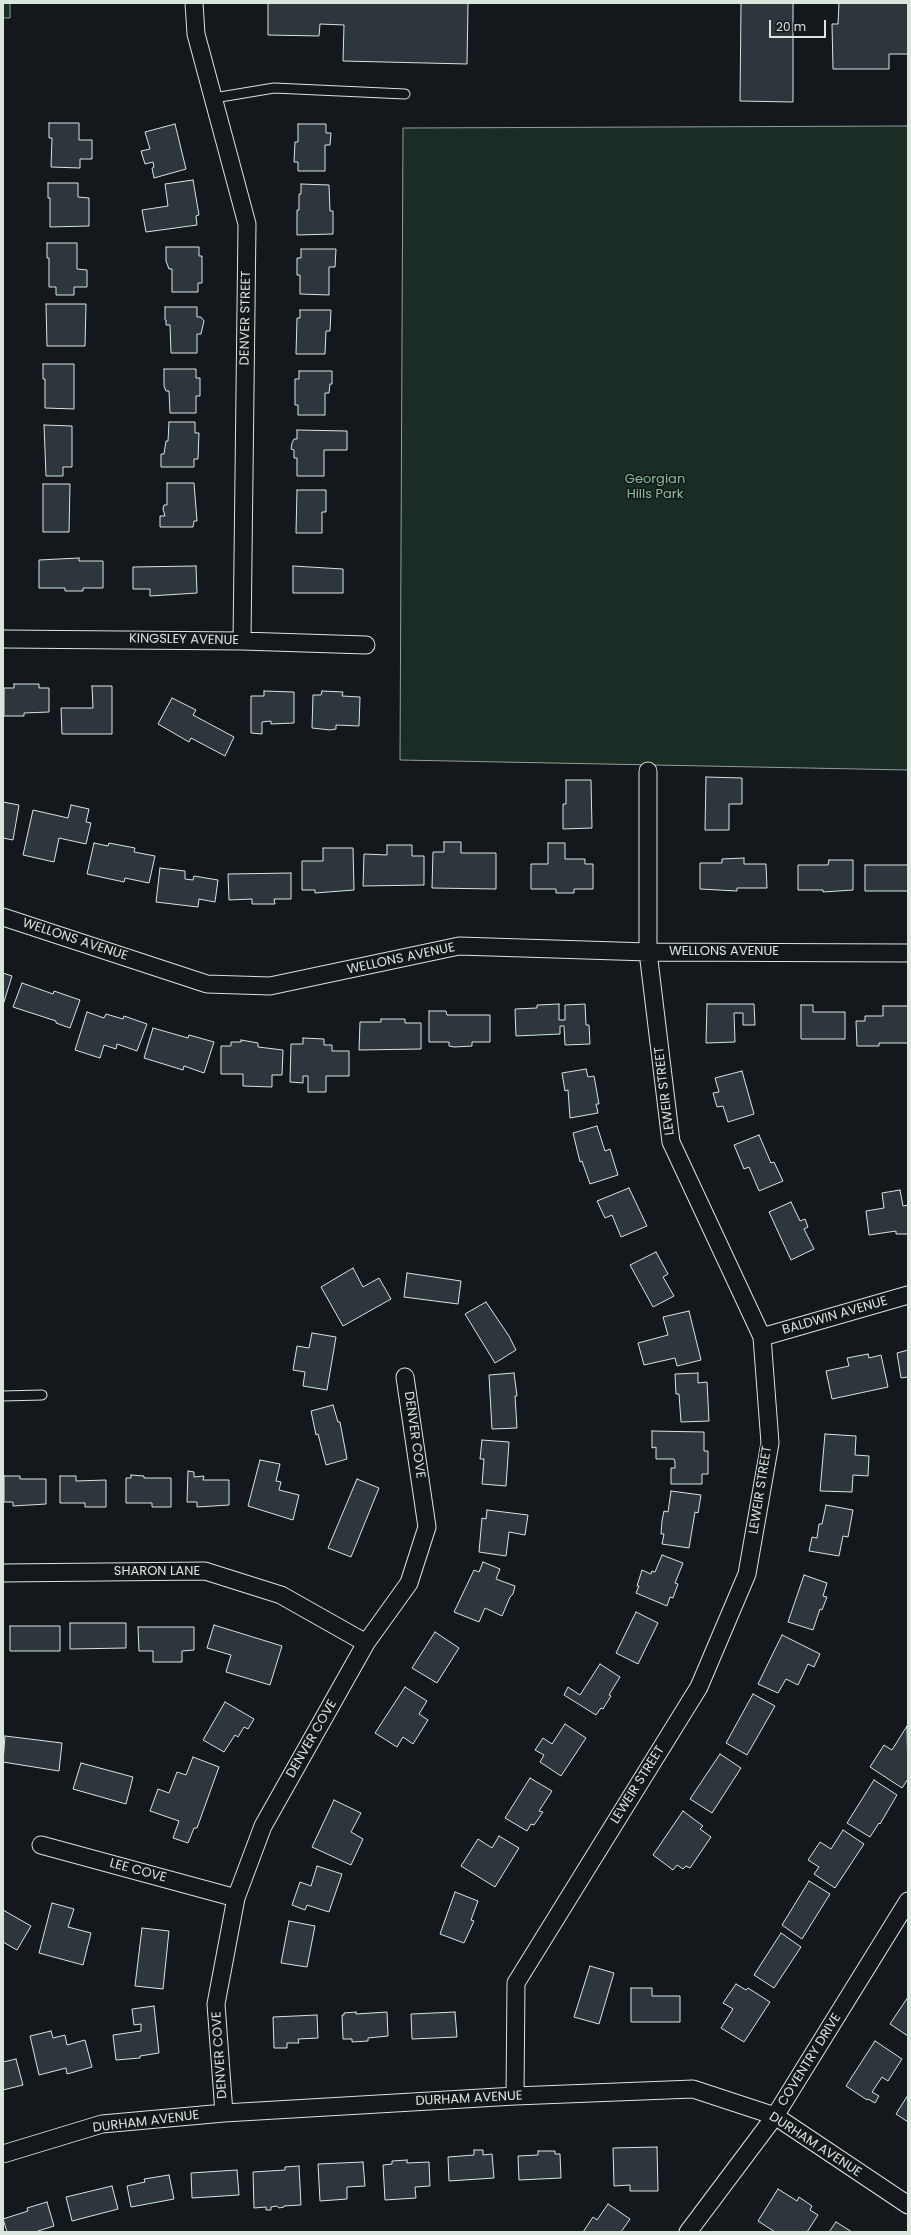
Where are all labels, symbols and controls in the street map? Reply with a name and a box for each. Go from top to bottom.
scale bar [771,12,828,38]
text: 20 m [776,18,806,35]
street label: DENVER STREET [237,270,255,366]
park label: Georgian Hills Park [625,472,685,503]
street label: KINGSLEY AVENUE [129,631,239,649]
street label: WELLONS AVENUE [20,916,130,964]
street label: WELLONS AVENUE [346,940,456,978]
street label: WELLONS AVENUE [669,944,779,960]
street label: LEWEIR STREET [652,1046,678,1136]
street label: BALDWIN AVENUE [781,1294,889,1338]
street label: DENVER COVE [400,1391,428,1479]
street label: LEWEIR STREET [746,1445,776,1535]
street label: SHARON LANE [114,1564,200,1580]
street label: DENVER COVE [283,1697,341,1781]
street label: LEWEIR STREET [608,1743,668,1827]
street label: LEE COVE [108,1856,168,1886]
street label: DENVER COVE [209,2011,231,2099]
street label: COVENTRY DRIVE [775,2011,845,2109]
street label: DURHAM AVENUE [415,2088,523,2110]
street label: DURHAM AVENUE [92,2108,200,2136]
street label: DURHAM AVENUE [766,2109,864,2181]

